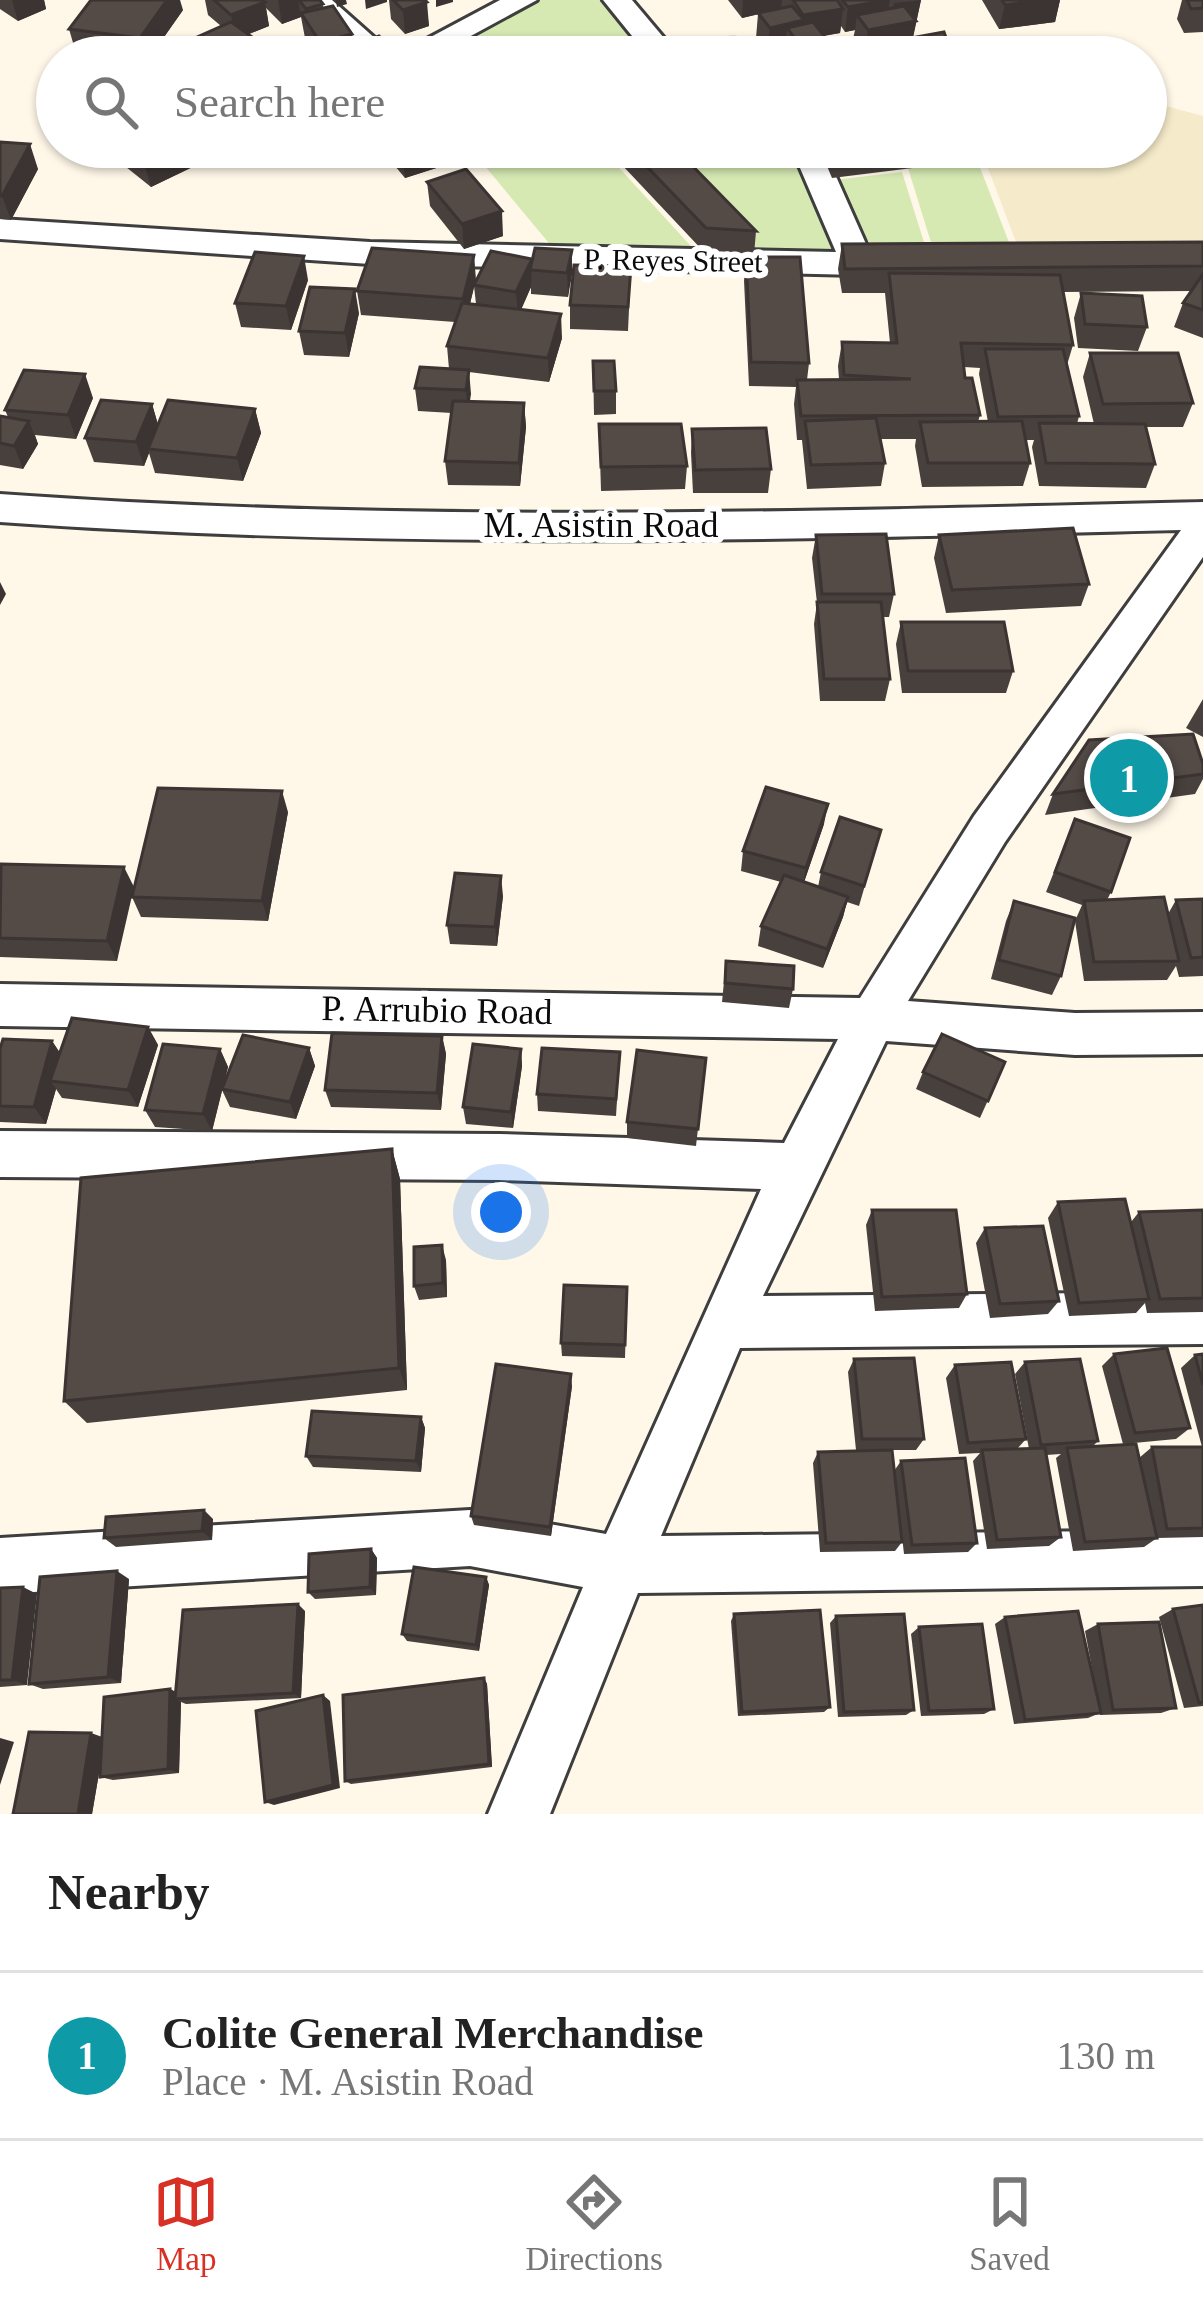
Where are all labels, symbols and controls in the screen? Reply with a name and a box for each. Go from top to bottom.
search box [36,36,1167,168]
icon: search [78,69,144,135]
text: Search here [174,77,385,127]
street label: P. Reyes Street [583,242,764,278]
street label: M. Asistin Road [483,505,719,545]
pin: 1 [1090,733,1168,823]
street label: P. Arrubio Road [321,988,553,1032]
your location [471,1182,531,1242]
text: Nearby [48,1864,209,1920]
text: Colite General Merchandise [162,2008,704,2058]
text: 1 [77,2034,97,2077]
text: 130 m [1056,2034,1155,2077]
text: Place · M. Asistin Road [162,2060,534,2103]
tab: Map [153,2169,219,2278]
tab: Directions [525,2169,663,2278]
tab: Saved [969,2169,1050,2278]

